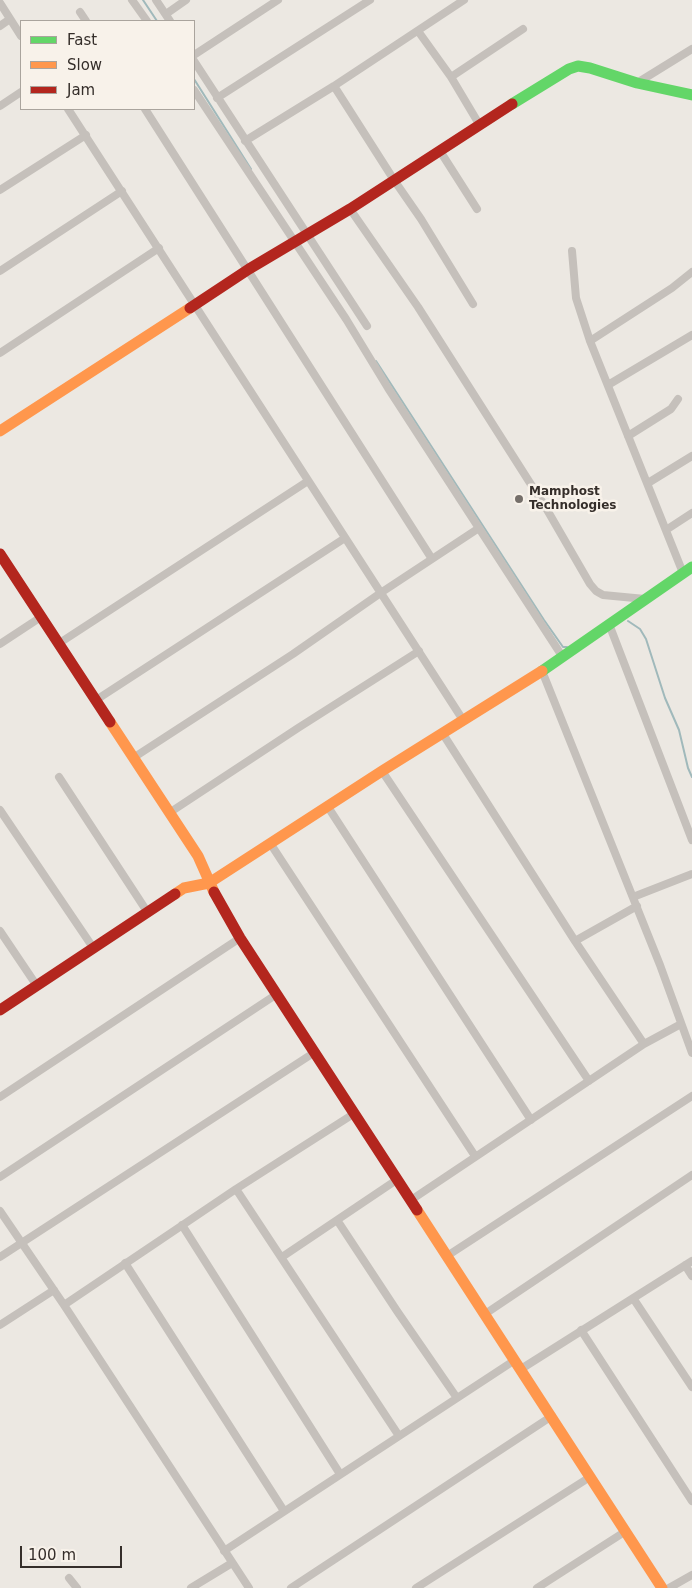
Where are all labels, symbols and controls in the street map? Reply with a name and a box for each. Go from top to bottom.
legend [20,20,195,110]
text: Fast [67,31,97,49]
text: Slow [67,56,102,74]
text: Jam [67,81,95,99]
place label: Mamphost Technologies [529,485,617,513]
marker: Mamphost Technologies [513,493,525,505]
scale bar [22,1536,125,1568]
text: 100 m [28,1546,76,1564]

